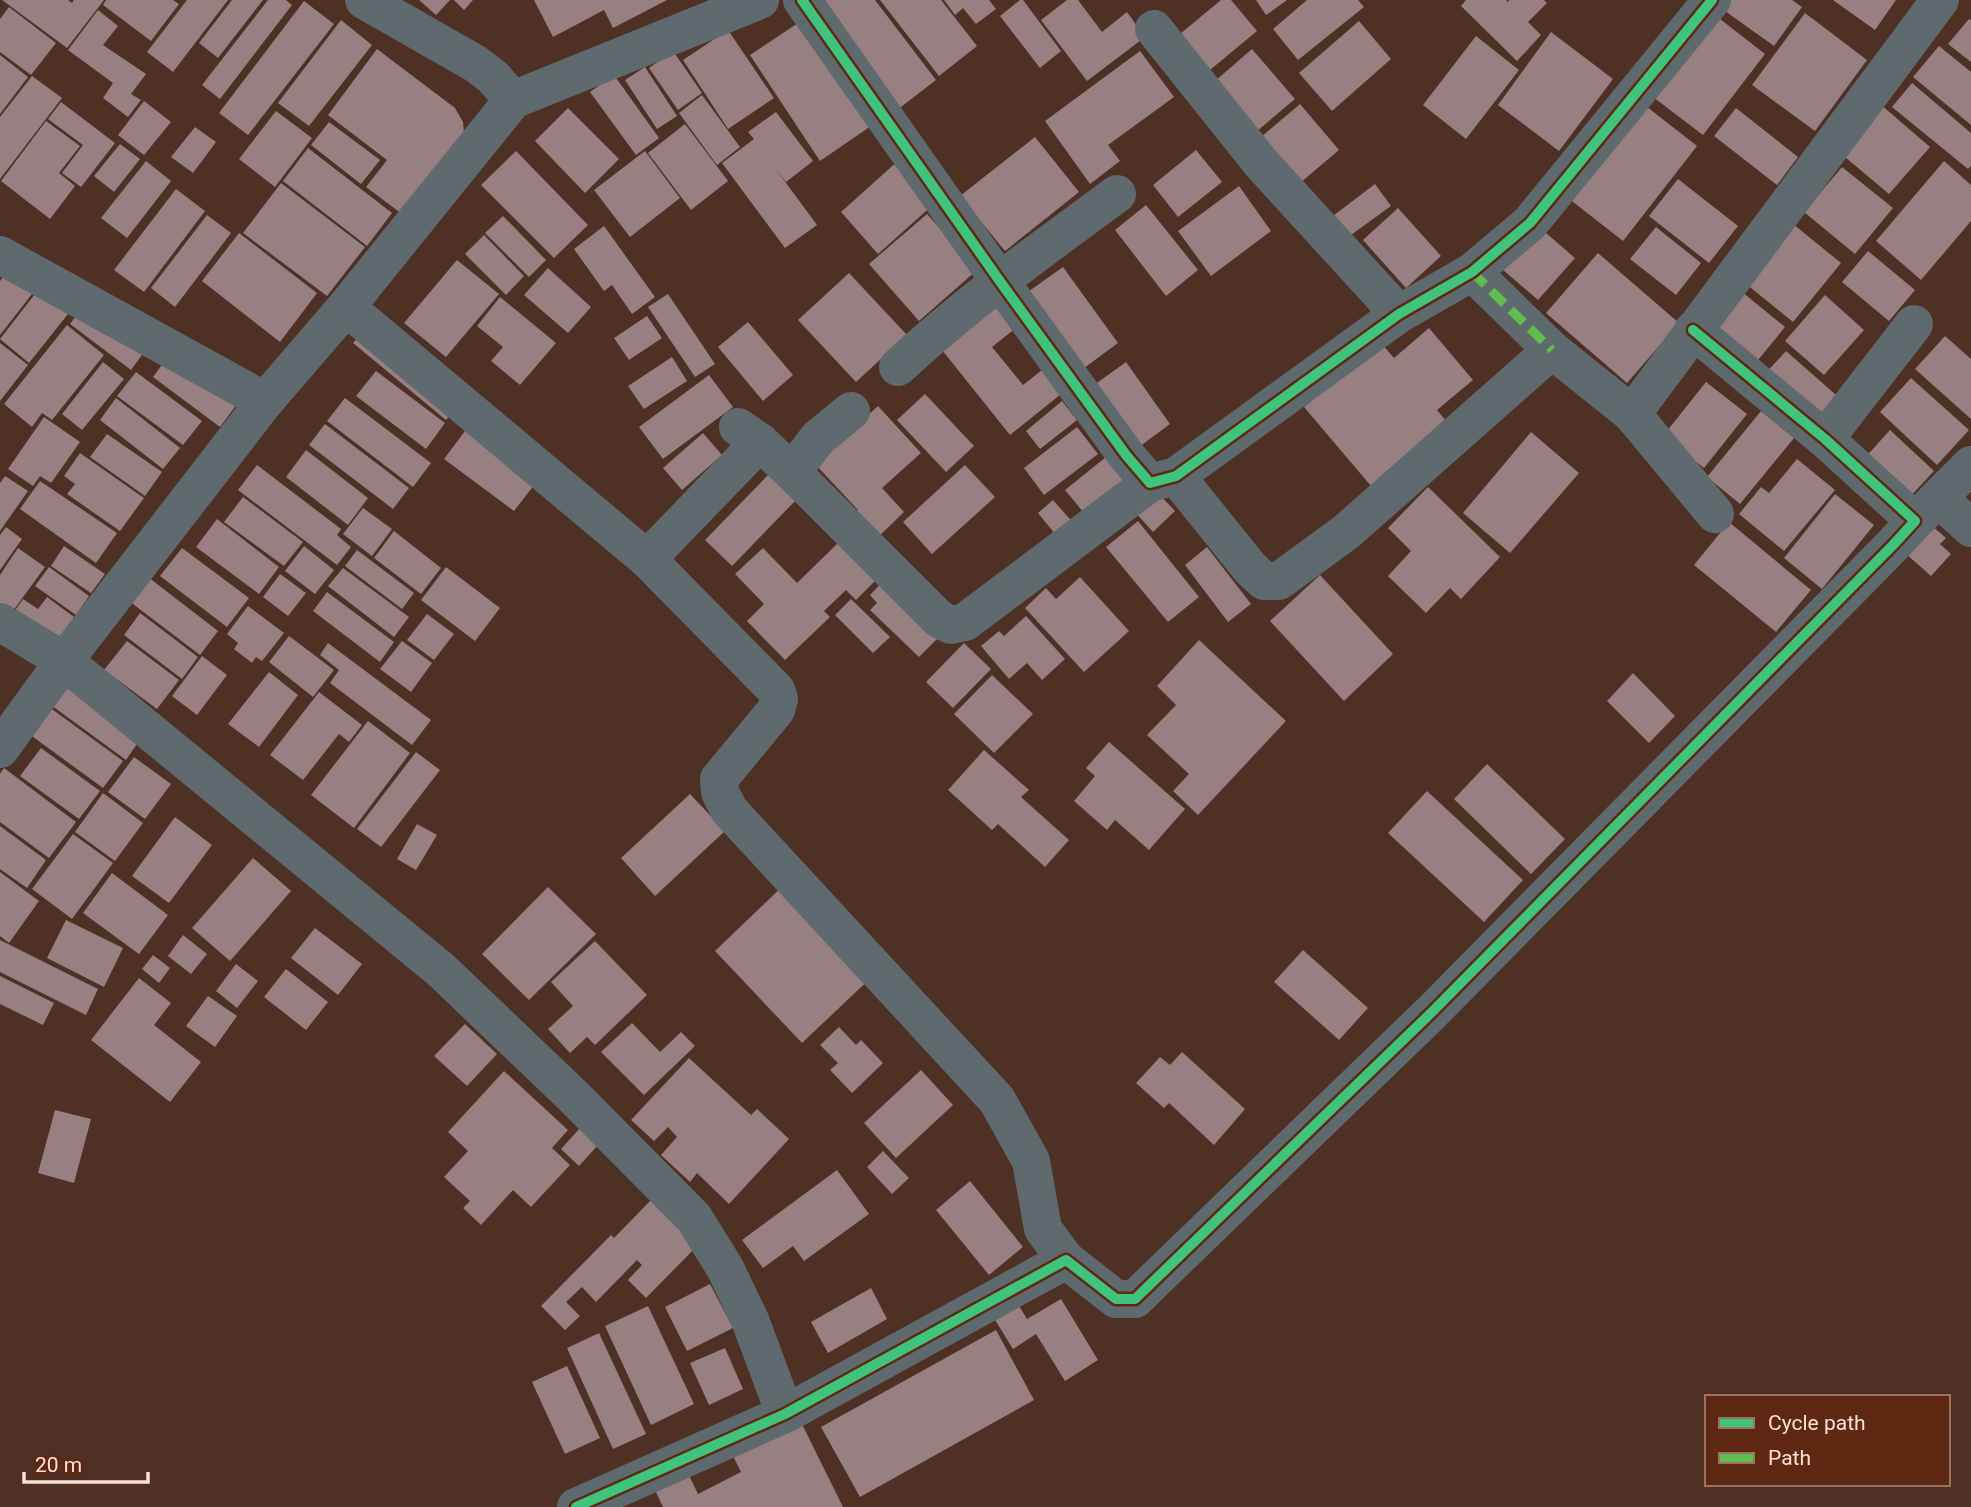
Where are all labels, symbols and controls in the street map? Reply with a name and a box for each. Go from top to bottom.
legend [1705,1395,1950,1486]
text: Cycle path [1768,1411,1866,1435]
scale bar [24,1440,149,1484]
text: Path [1768,1446,1811,1470]
text: 20 m [35,1453,82,1477]

